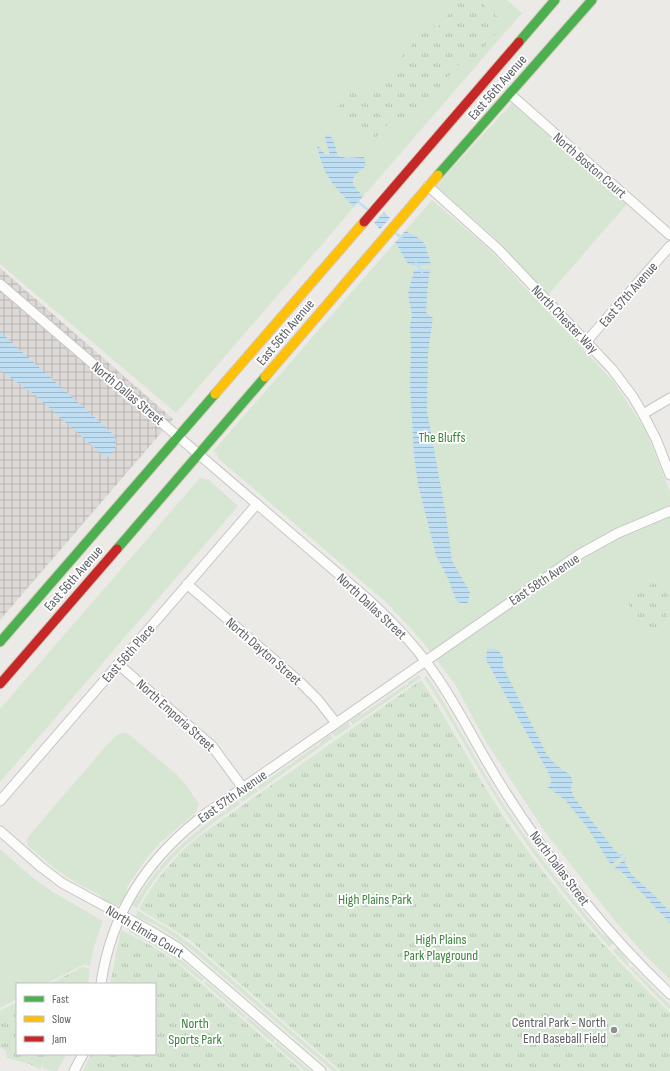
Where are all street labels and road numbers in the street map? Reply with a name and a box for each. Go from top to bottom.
street label: East 56th Avenue [464,51,530,123]
street label: North Boston Court [550,129,630,202]
street label: East 57th Avenue [596,258,661,330]
street label: North Chester Way [528,282,602,358]
street label: East 56th Avenue [253,296,318,369]
street label: North Dallas Street [88,358,167,429]
street label: East 56th Avenue [40,542,106,614]
street label: East 58th Avenue [506,550,583,609]
street label: North Dallas Street [333,570,410,643]
street label: North Dayton Street [222,614,305,689]
street label: East 56th Place [98,621,158,686]
street label: North Emporia Street [133,676,218,755]
street label: East 57th Avenue [194,766,270,826]
street label: North Dallas Street [526,828,593,909]
street label: North Elmira Court [103,902,187,961]

